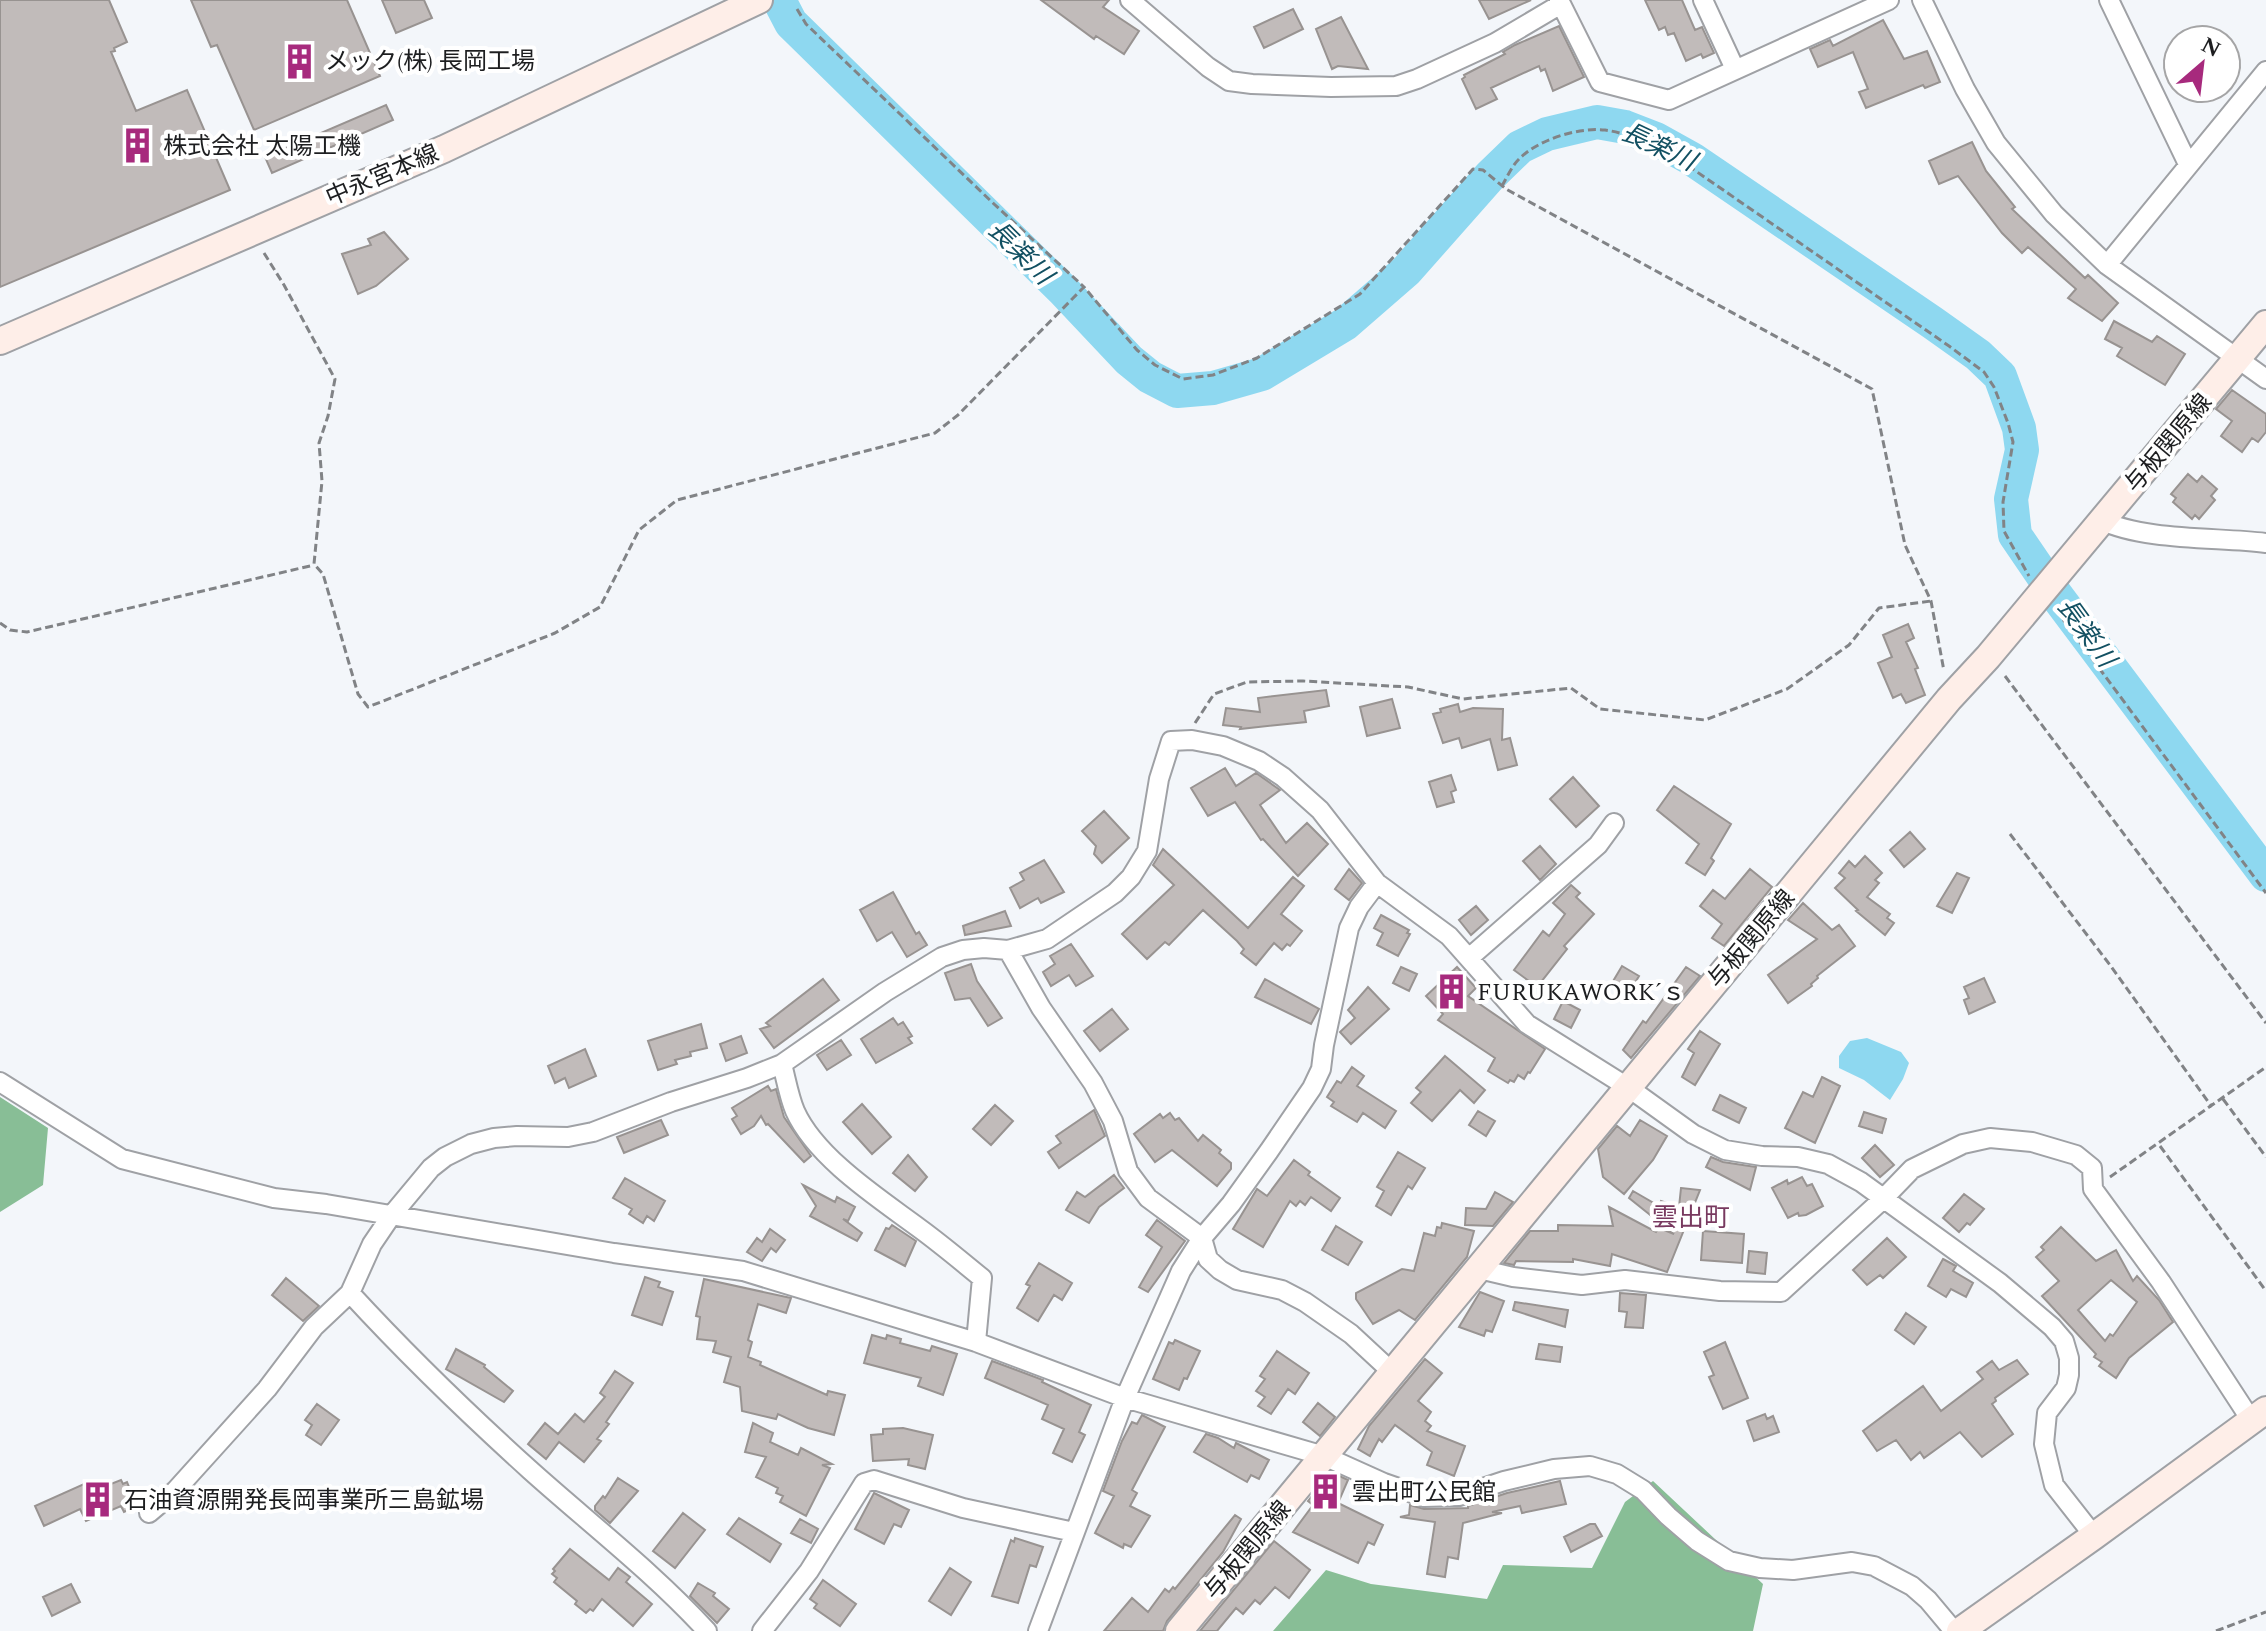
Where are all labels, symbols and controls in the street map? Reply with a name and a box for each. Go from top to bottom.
north arrow [2162,24,2242,104]
text: N [2195,29,2226,66]
building icon: メック(株) 長岡工場 [280,42,318,80]
place label: メック(株) 長岡工場 [325,44,535,80]
water label: 長楽川 [1615,112,1705,183]
building icon: 株式会社 太陽工機 [118,127,156,165]
place label: 株式会社 太陽工機 [163,129,361,165]
street label: 中永宮本線 [320,136,445,216]
water label: 長楽川 [979,211,1064,297]
street label: 与板関原線 [2116,386,2221,501]
water label: 長楽川 [2047,589,2127,678]
street label: 与板関原線 [1699,882,1804,997]
building icon: FURUKAWORK´ｓ [1432,973,1470,1011]
place label: FURUKAWORK´ｓ [1477,975,1686,1011]
district label: 雲出町 [1652,1198,1730,1238]
building icon: 雲出町公民館 [1307,1473,1345,1511]
place label: 雲出町公民館 [1352,1475,1496,1511]
building icon: 石油資源開発長岡事業所三島鉱場 [79,1481,117,1519]
place label: 石油資源開発長岡事業所三島鉱場 [124,1483,484,1519]
street label: 与板関原線 [1195,1493,1300,1608]

